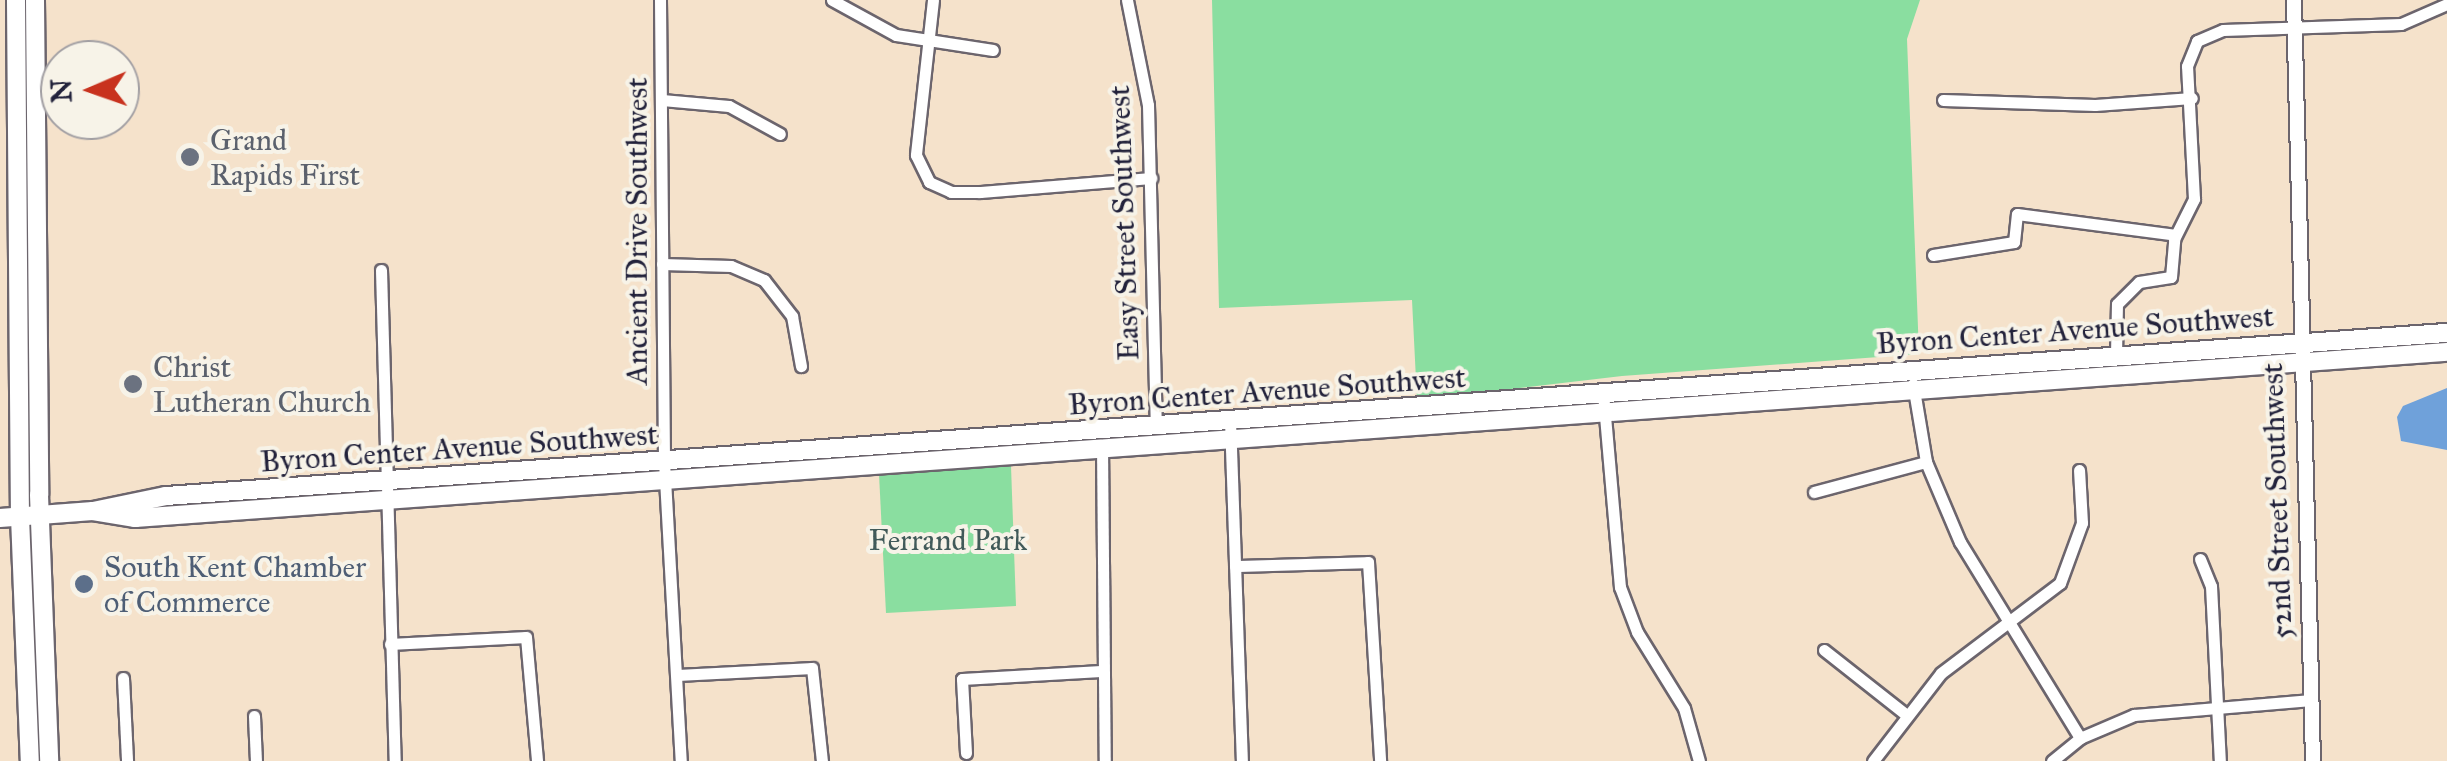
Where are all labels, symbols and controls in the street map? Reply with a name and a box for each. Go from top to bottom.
north arrow [40,40,140,140]
street label: Ancient Drive Southwest [619,77,655,385]
text: N [44,79,79,103]
street label: Easy Street Southwest [1101,85,1147,361]
place label: Grand Rapids First [210,122,360,192]
marker: Grand Rapids First [179,146,201,168]
street label: Byron Center Avenue Southwest [1875,298,2275,362]
place label: Christ Lutheran Church [153,349,371,420]
street label: Byron Center Avenue Southwest [1067,359,1467,423]
street label: 52nd Street Southwest [2254,362,2300,640]
marker: Christ Lutheran Church [122,373,144,395]
street label: Byron Center Avenue Southwest [259,416,659,480]
park label: Ferrand Park [869,522,1027,558]
place label: South Kent Chamber of Commerce [104,549,366,620]
marker: South Kent Chamber of Commerce [73,573,95,595]

